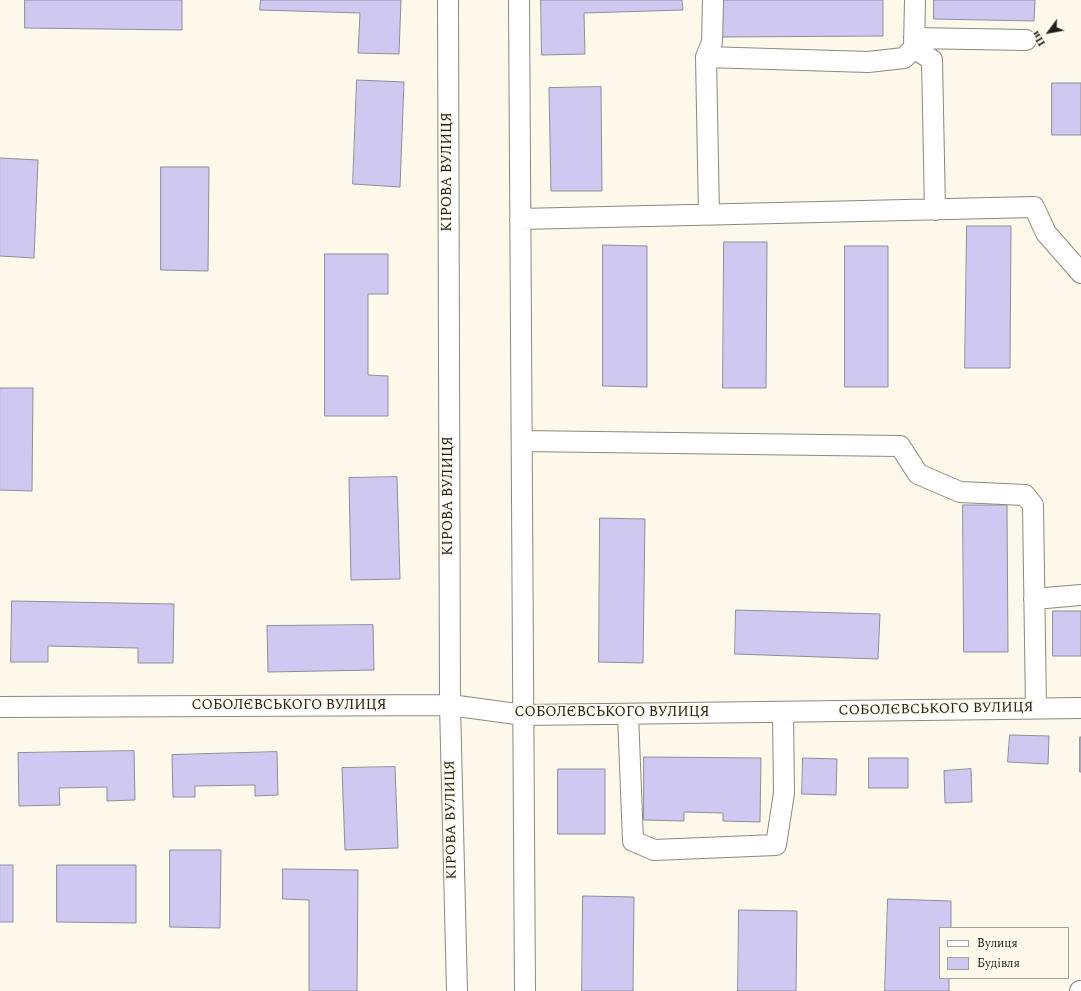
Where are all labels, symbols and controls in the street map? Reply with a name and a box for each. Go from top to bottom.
north arrow [1029,12,1069,52]
text: Пн [1027,27,1050,50]
street label: КІРОВА ВУЛИЦЯ [440,112,456,232]
street label: КІРОВА ВУЛИЦЯ [441,436,457,556]
street label: СОБОЛЄВСЬКОГО ВУЛИЦЯ [192,698,386,714]
street label: СОБОЛЄВСЬКОГО ВУЛИЦЯ [838,700,1034,720]
street label: СОБОЛЄВСЬКОГО ВУЛИЦЯ [515,705,709,721]
street label: КІРОВА ВУЛИЦЯ [443,760,461,880]
legend [939,927,1069,979]
text: Вулиця [977,934,1018,953]
text: Будівля [977,954,1020,973]

